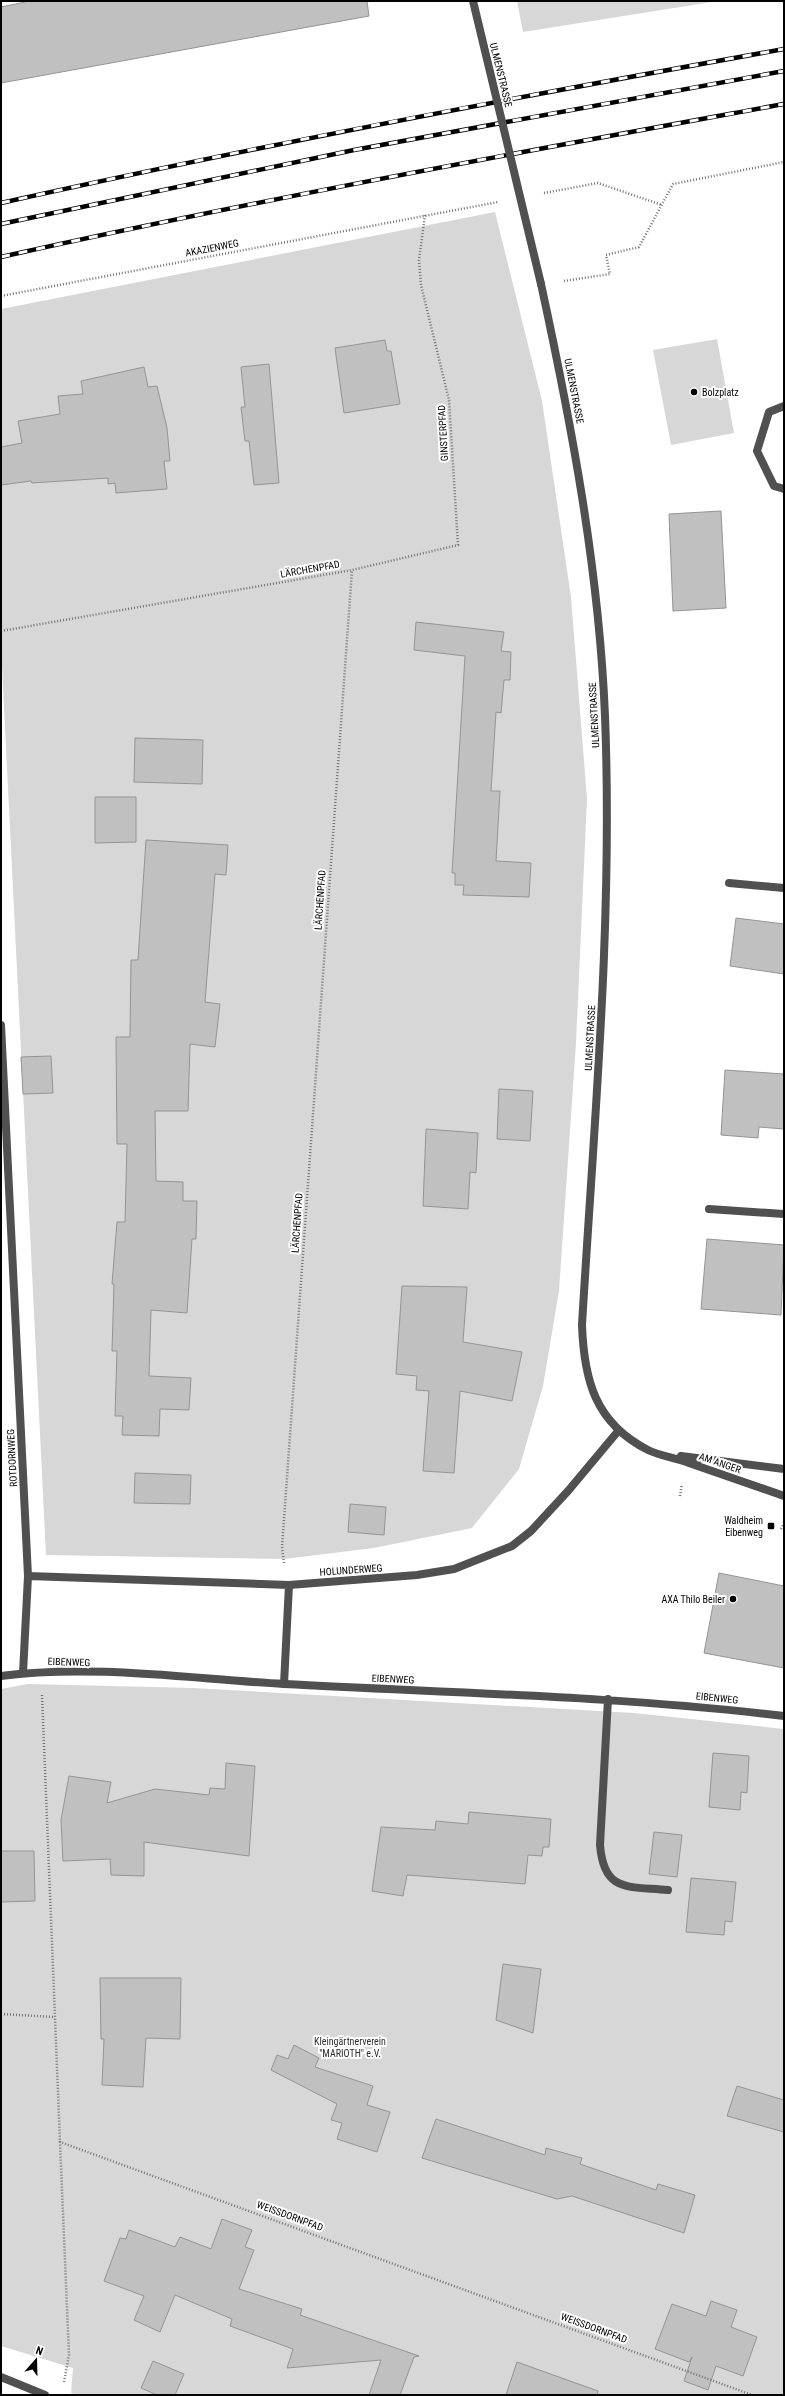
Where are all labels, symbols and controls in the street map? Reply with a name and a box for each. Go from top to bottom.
street label: ULMENSTRASSE [488,42,514,108]
street label: AKAZIENWEG [184,237,240,259]
street label: ULMENSTRASSE [562,358,586,424]
marker: Bolzplatz [689,387,699,397]
place label: Bolzplatz [702,387,739,398]
street label: GINSTERPFAD [436,404,450,461]
street label: LÄRCHENPFAD [279,557,341,580]
street label: ULMENSTRASSE [587,682,601,748]
street label: LÄRCHENPFAD [311,869,328,930]
street label: ULMENSTRASSE [583,1005,597,1071]
street label: LÄRCHENPFAD [288,1192,305,1253]
street label: ROTDORNWEG [5,1429,19,1487]
street label: AM ANGER [698,1451,743,1476]
place label: Waldheim Eibenweg [724,1515,763,1538]
marker: Waldheim Eibenweg [766,1521,776,1531]
street label: HOLUNDERWEG [319,1562,383,1578]
place label: AXA Thilo Beiler [661,1594,725,1605]
marker: AXA Thilo Beiler [728,1594,738,1604]
street label: EIBENWEG [48,1656,91,1668]
street label: EIBENWEG [371,1672,415,1686]
street label: EIBENWEG [695,1690,739,1706]
park label: Kleingärtnerverein "MARIOTH" e.V. [314,2036,386,2059]
street label: WEISSDORNPFAD [255,2199,325,2233]
street label: WEISSDORNPFAD [559,2311,629,2345]
north arrow [16,2340,56,2380]
text: N [34,2344,45,2358]

